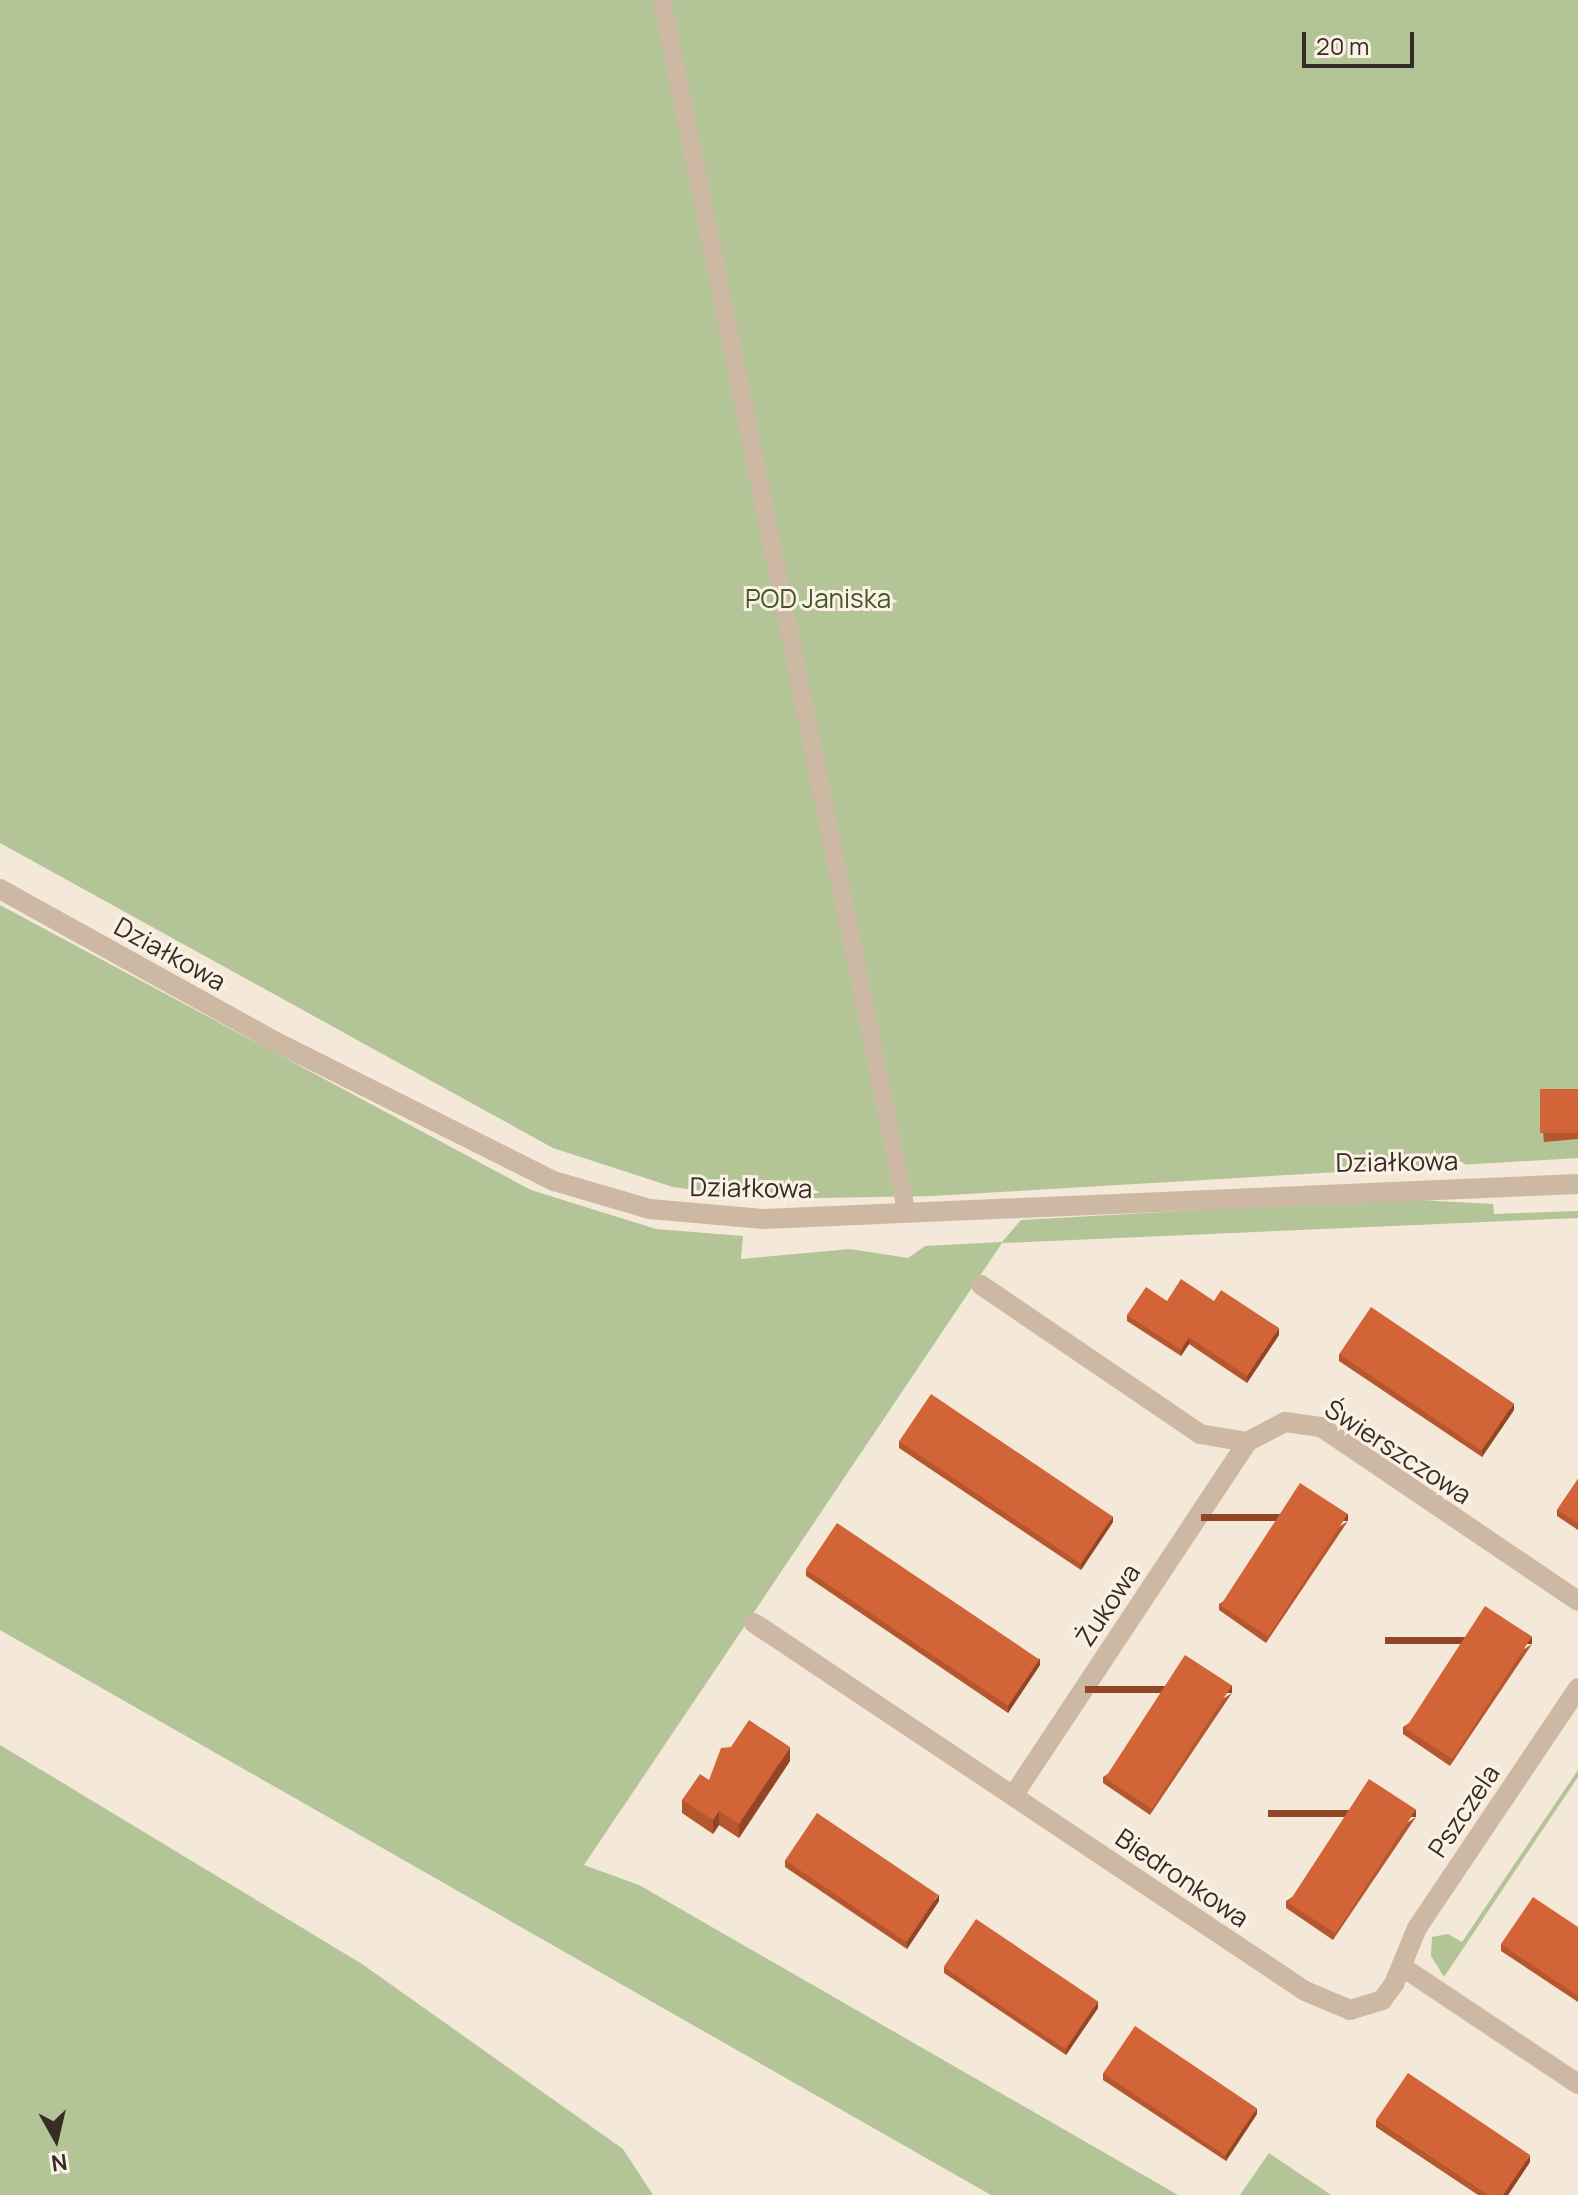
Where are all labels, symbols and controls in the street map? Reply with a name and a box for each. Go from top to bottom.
scale bar [1306,16,1418,66]
text: 20 m [1316,29,1369,62]
park label: POD Janiska [745,583,891,615]
street label: Działkowa [109,911,231,997]
street label: Działkowa [1335,1145,1459,1179]
street label: Działkowa [689,1171,813,1205]
street label: Świerszczowa [1319,1393,1477,1511]
street label: Żukowa [1069,1558,1147,1652]
street label: Pszczela [1422,1759,1506,1863]
street label: Biedronkowa [1110,1822,1254,1934]
north arrow [16,2099,96,2179]
text: N [49,2147,69,2179]

